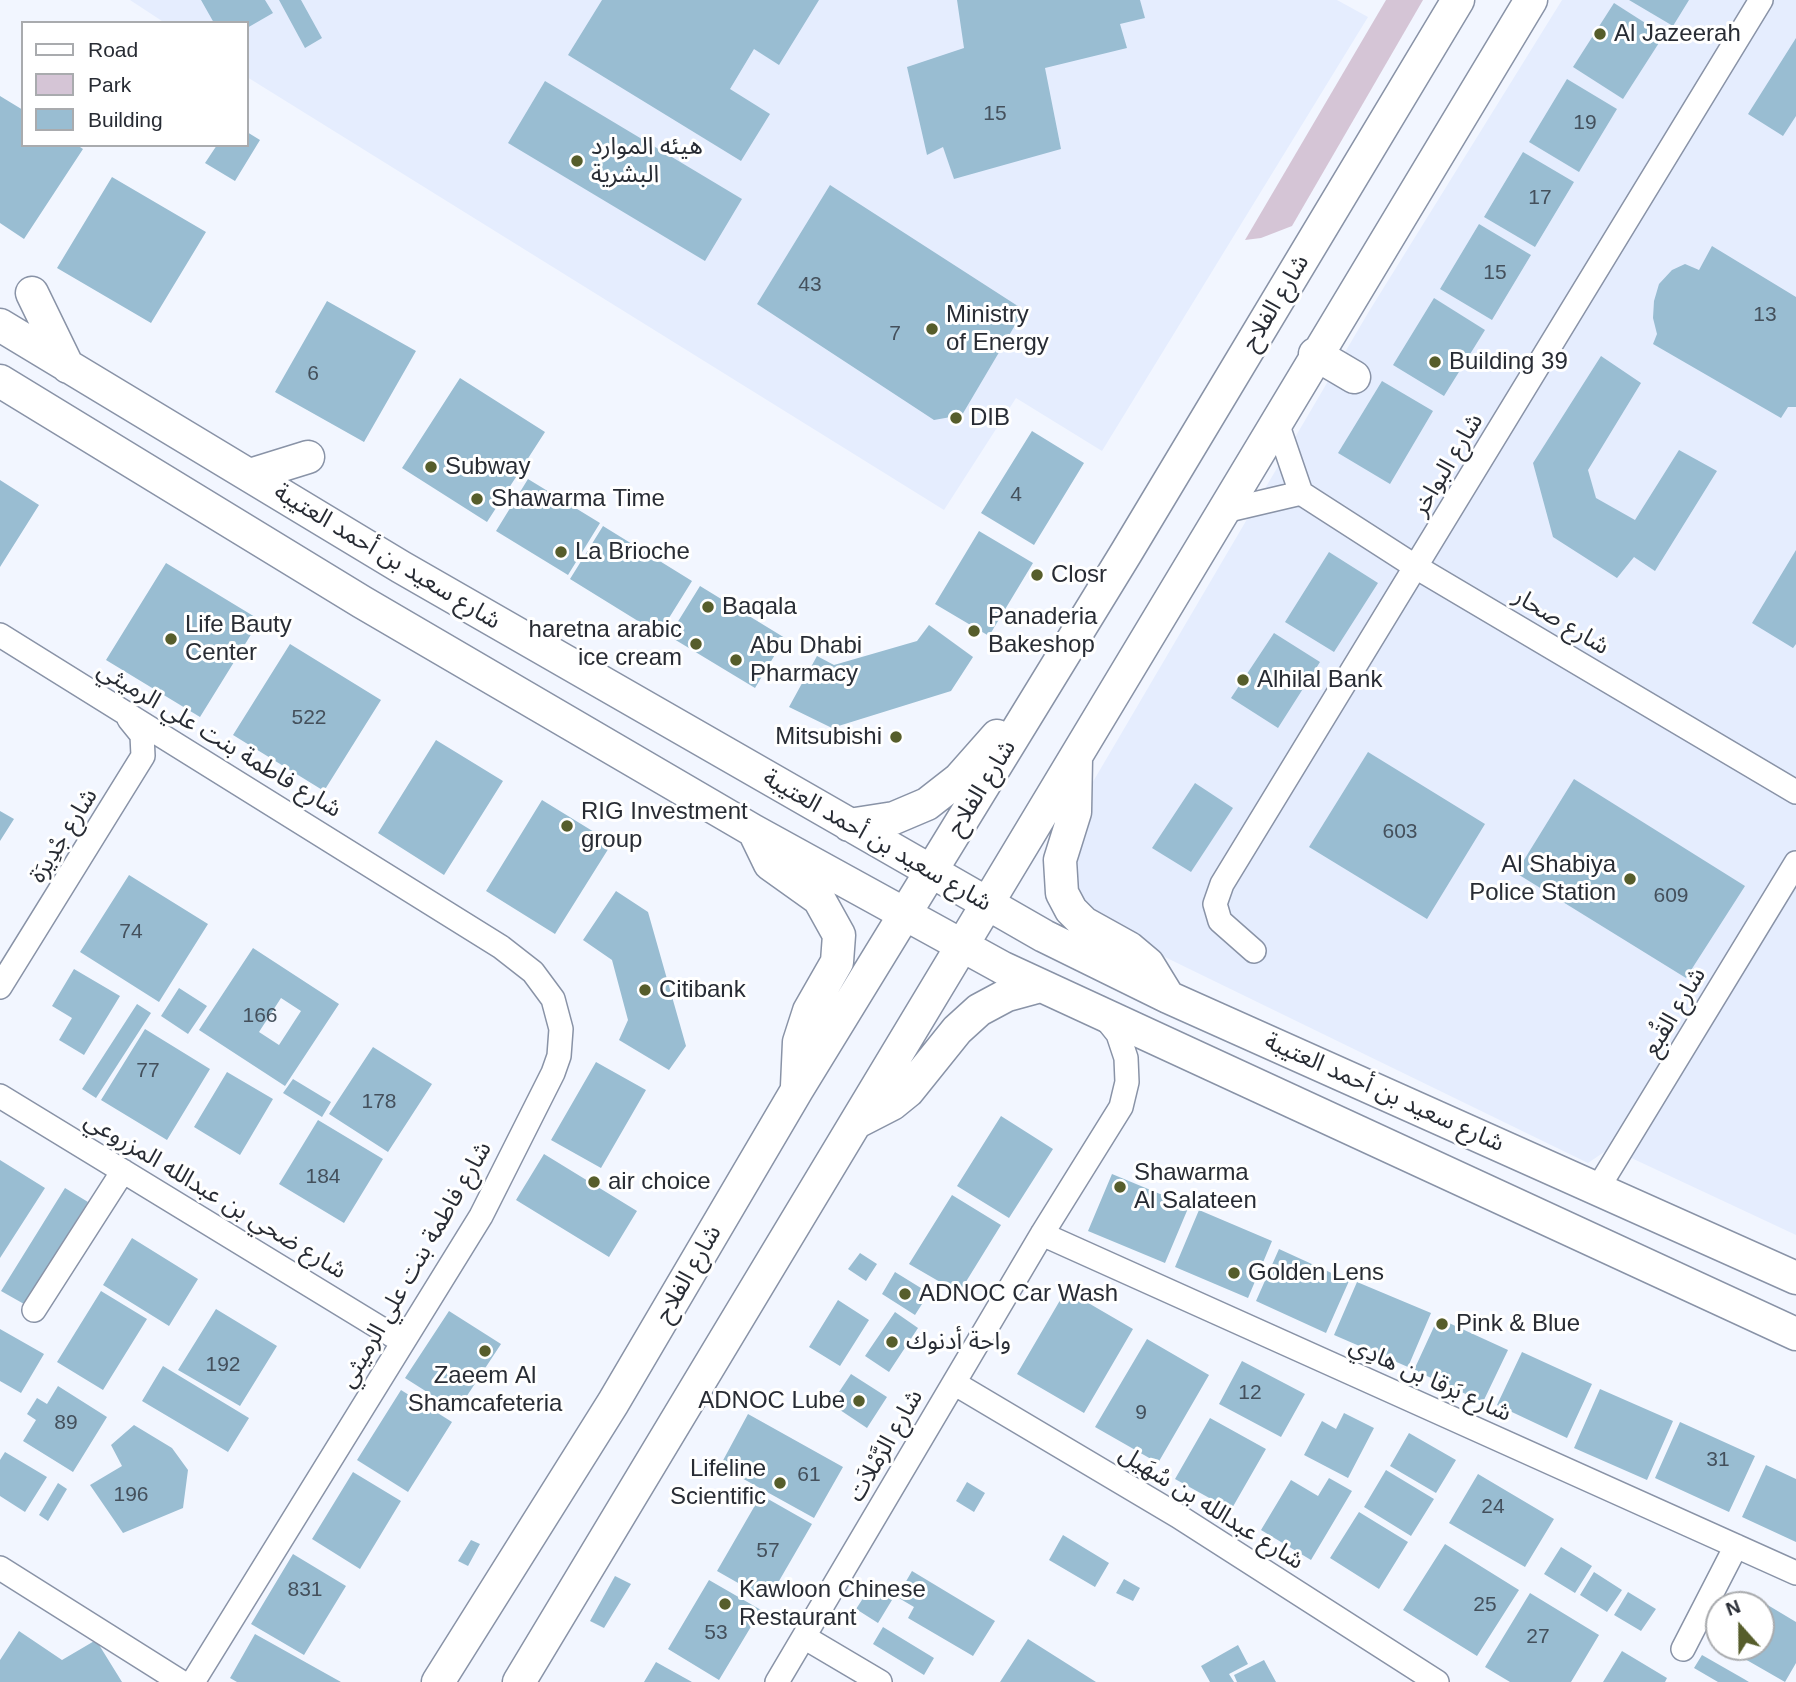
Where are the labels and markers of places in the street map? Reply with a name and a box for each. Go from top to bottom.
place label: Al Jazeerah [1614,20,1741,48]
marker: Al Jazeerah [1592,26,1608,42]
place label: هيئه الموارد البشرية [591,133,703,189]
marker: هيئه الموارد البشرية [569,153,585,169]
place label: Ministry of Energy [946,301,1049,357]
marker: Ministry of Energy [924,321,940,337]
place label: Building 39 [1449,348,1568,376]
marker: Building 39 [1427,354,1443,370]
place label: DIB [970,404,1010,432]
marker: DIB [948,410,964,426]
place label: Subway [445,453,530,481]
marker: Subway [423,459,439,475]
place label: Shawarma Time [491,485,665,513]
marker: Shawarma Time [469,491,485,507]
place label: La Brioche [575,538,690,566]
marker: La Brioche [553,544,569,560]
place label: Closr [1051,561,1107,589]
marker: Closr [1029,567,1045,583]
place label: Baqala [722,593,797,621]
marker: Baqala [700,599,716,615]
place label: Panaderia Bakeshop [988,603,1097,659]
place label: Life Bauty Center [185,611,292,667]
place label: haretna arabic ice cream [529,616,682,672]
marker: Panaderia Bakeshop [966,623,982,639]
marker: Life Bauty Center [163,631,179,647]
place label: Abu Dhabi Pharmacy [750,632,862,688]
marker: haretna arabic ice cream [688,636,704,652]
marker: Abu Dhabi Pharmacy [728,652,744,668]
place label: Alhilal Bank [1257,666,1382,694]
marker: Alhilal Bank [1235,672,1251,688]
place label: Mitsubishi [775,723,882,751]
marker: Mitsubishi [888,729,904,745]
place label: RIG Investment group [581,798,748,854]
marker: RIG Investment group [559,818,575,834]
place label: Al Shabiya Police Station [1469,851,1616,907]
marker: Al Shabiya Police Station [1622,871,1638,887]
place label: Citibank [659,976,746,1004]
marker: Citibank [637,982,653,998]
place label: Shawarma Al Salateen [1134,1159,1257,1215]
place label: air choice [608,1168,711,1196]
marker: air choice [586,1174,602,1190]
marker: Shawarma Al Salateen [1112,1179,1128,1195]
place label: Golden Lens [1248,1259,1384,1287]
marker: Golden Lens [1226,1265,1242,1281]
place label: ADNOC Car Wash [919,1280,1118,1308]
marker: ADNOC Car Wash [897,1286,913,1302]
place label: Pink & Blue [1456,1310,1580,1338]
marker: Pink & Blue [1434,1316,1450,1332]
place label: واحة أدنوك [906,1328,1011,1356]
marker: واحة أدنوك [884,1334,900,1350]
marker: Zaeem Al Shamcafeteria [477,1343,493,1359]
place label: Zaeem Al Shamcafeteria [408,1362,562,1418]
place label: ADNOC Lube [698,1387,845,1415]
marker: ADNOC Lube [851,1393,867,1409]
place label: Lifeline Scientific [670,1455,766,1511]
marker: Lifeline Scientific [772,1475,788,1491]
place label: Kawloon Chinese Restaurant [739,1576,926,1632]
marker: Kawloon Chinese Restaurant [717,1596,733,1612]

